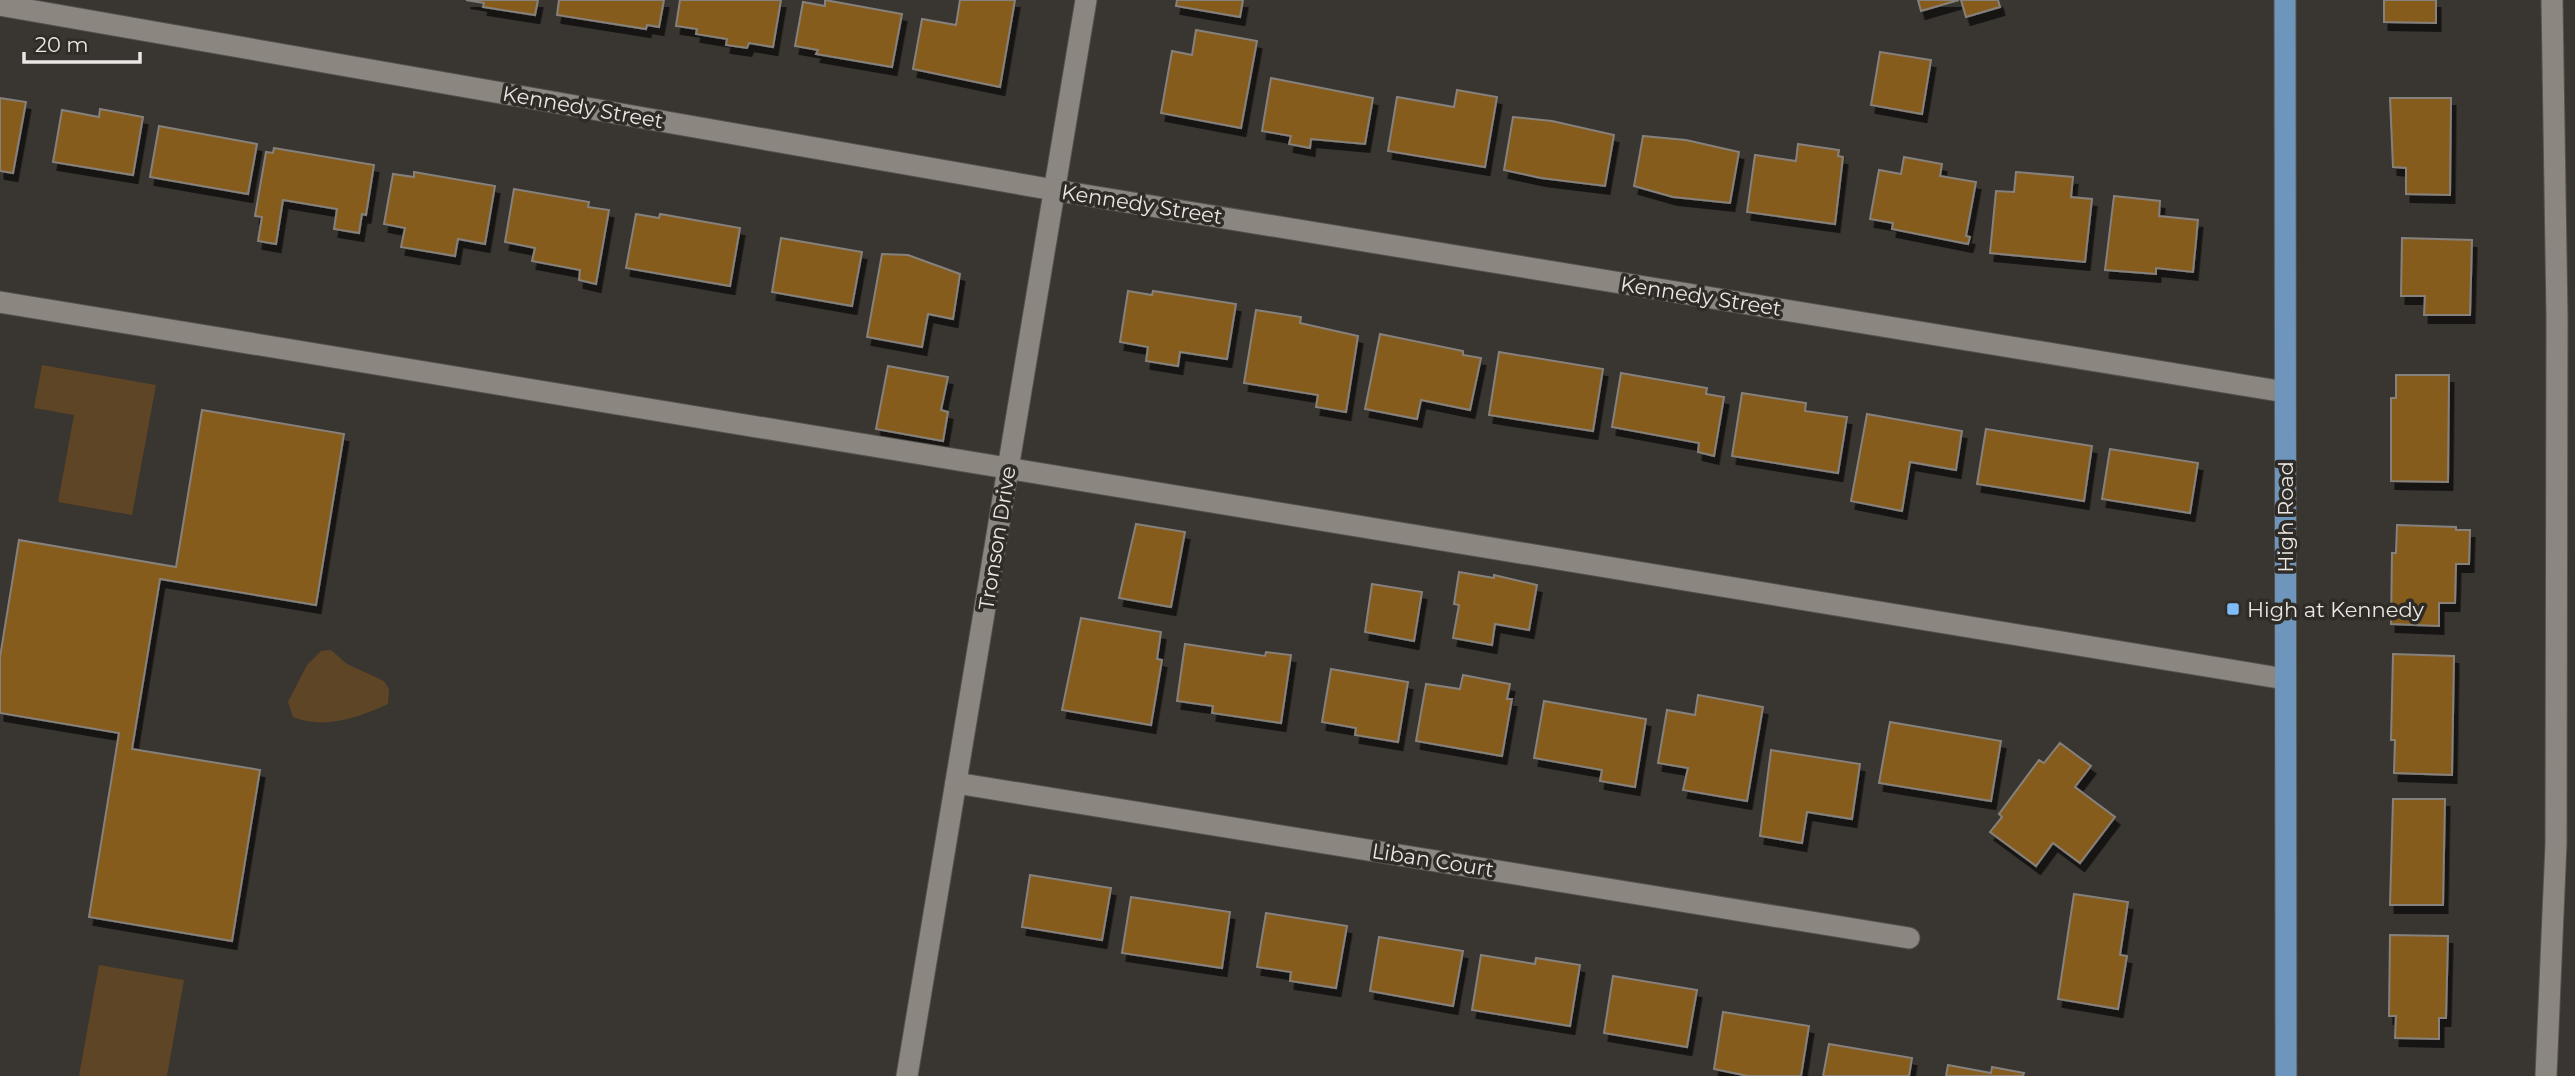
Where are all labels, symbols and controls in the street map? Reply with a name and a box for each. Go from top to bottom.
scale bar [24,21,140,65]
text: 20 m [35,32,89,57]
street label: Kennedy Street [501,81,665,133]
street label: Kennedy Street [1060,179,1224,229]
street label: Kennedy Street [1619,271,1783,321]
street label: High Road [2273,461,2298,573]
street label: Tronson Drive [973,464,1021,612]
place label: High at Kennedy [2247,597,2425,622]
marker: High at Kennedy [2225,601,2241,617]
street label: Liban Court [1370,838,1496,882]

